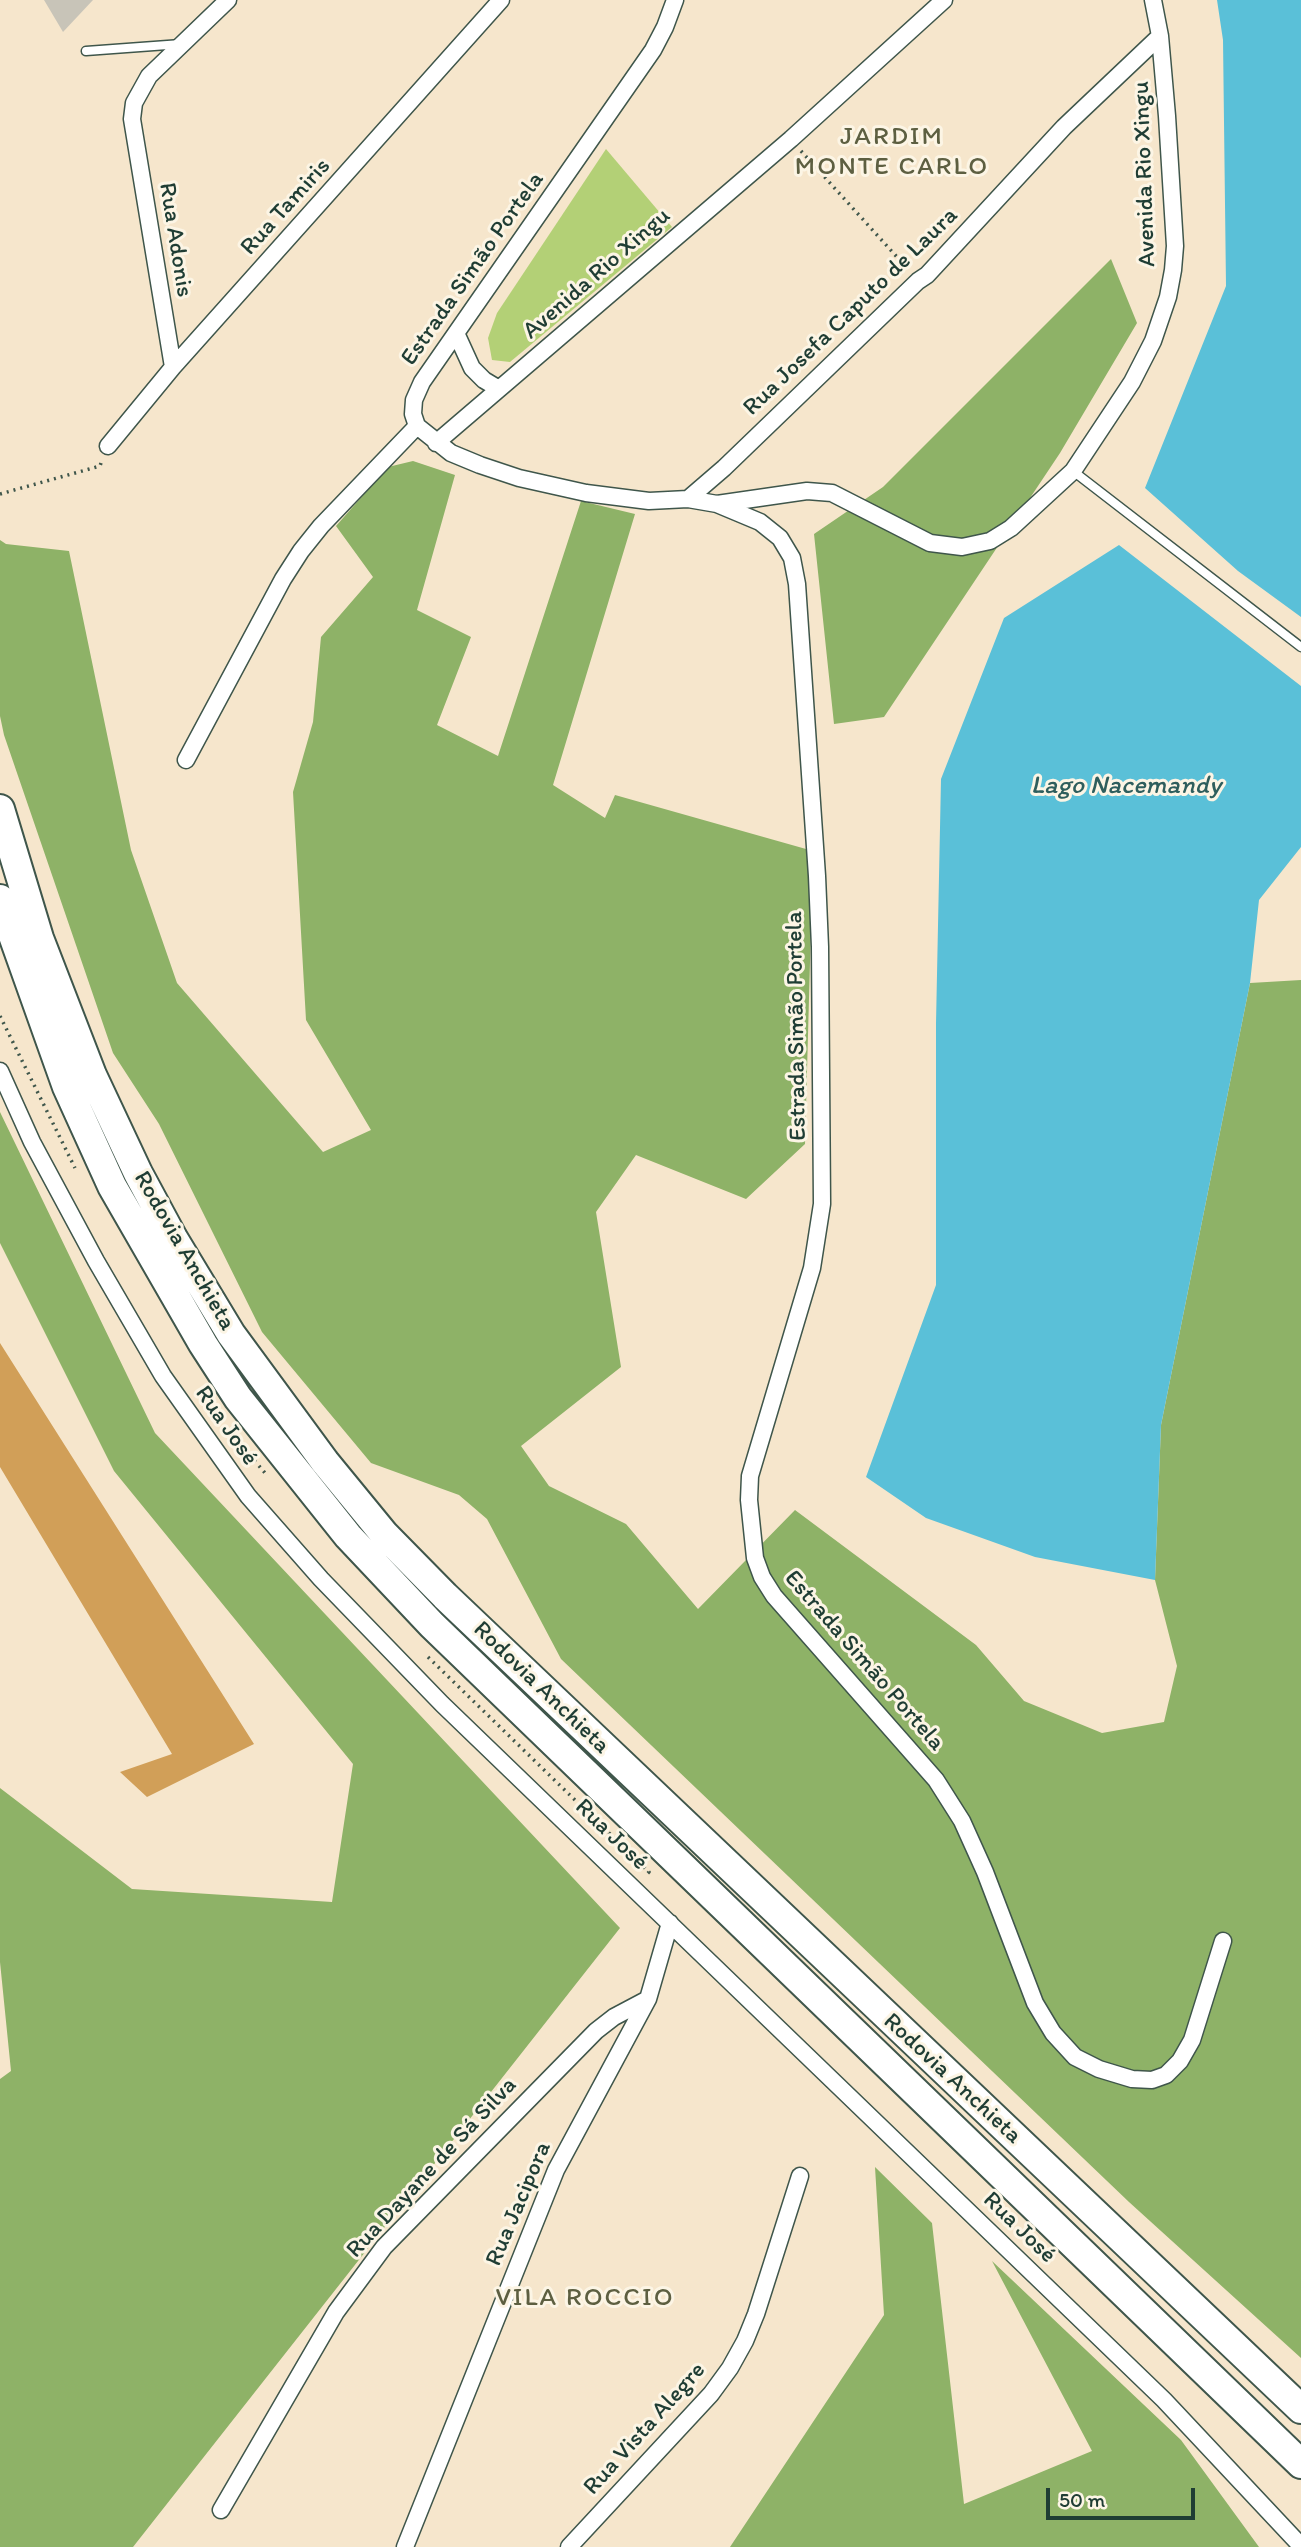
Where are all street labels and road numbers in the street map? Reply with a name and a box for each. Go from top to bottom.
street label: Avenida Rio Xingu [1127,81,1163,267]
street label: Rua Tamiris [235,152,337,262]
street label: Estrada Simão Portela [395,167,551,371]
street label: Rua Adonis [152,181,198,299]
street label: Avenida Rio Xingu [517,202,677,346]
street label: Rua Josefa Caputo de Laura [738,202,964,422]
street label: Estrada Simão Portela [781,911,813,1141]
street label: Rodovia Anchieta [127,1166,241,1336]
street label: Rua José [188,1381,264,1471]
street label: Estrada Simão Portela [778,1565,950,1757]
street label: Rodovia Anchieta [467,1616,615,1760]
street label: Rua José [568,1793,654,1877]
street label: Rodovia Anchieta [877,2007,1027,2151]
street label: Rua Dayane de Sá Silva [341,2072,523,2264]
street label: Rua Jacipora [480,2138,558,2270]
street label: Rua José [976,2186,1062,2270]
street label: Rua Vista Alegre [578,2357,712,2501]

